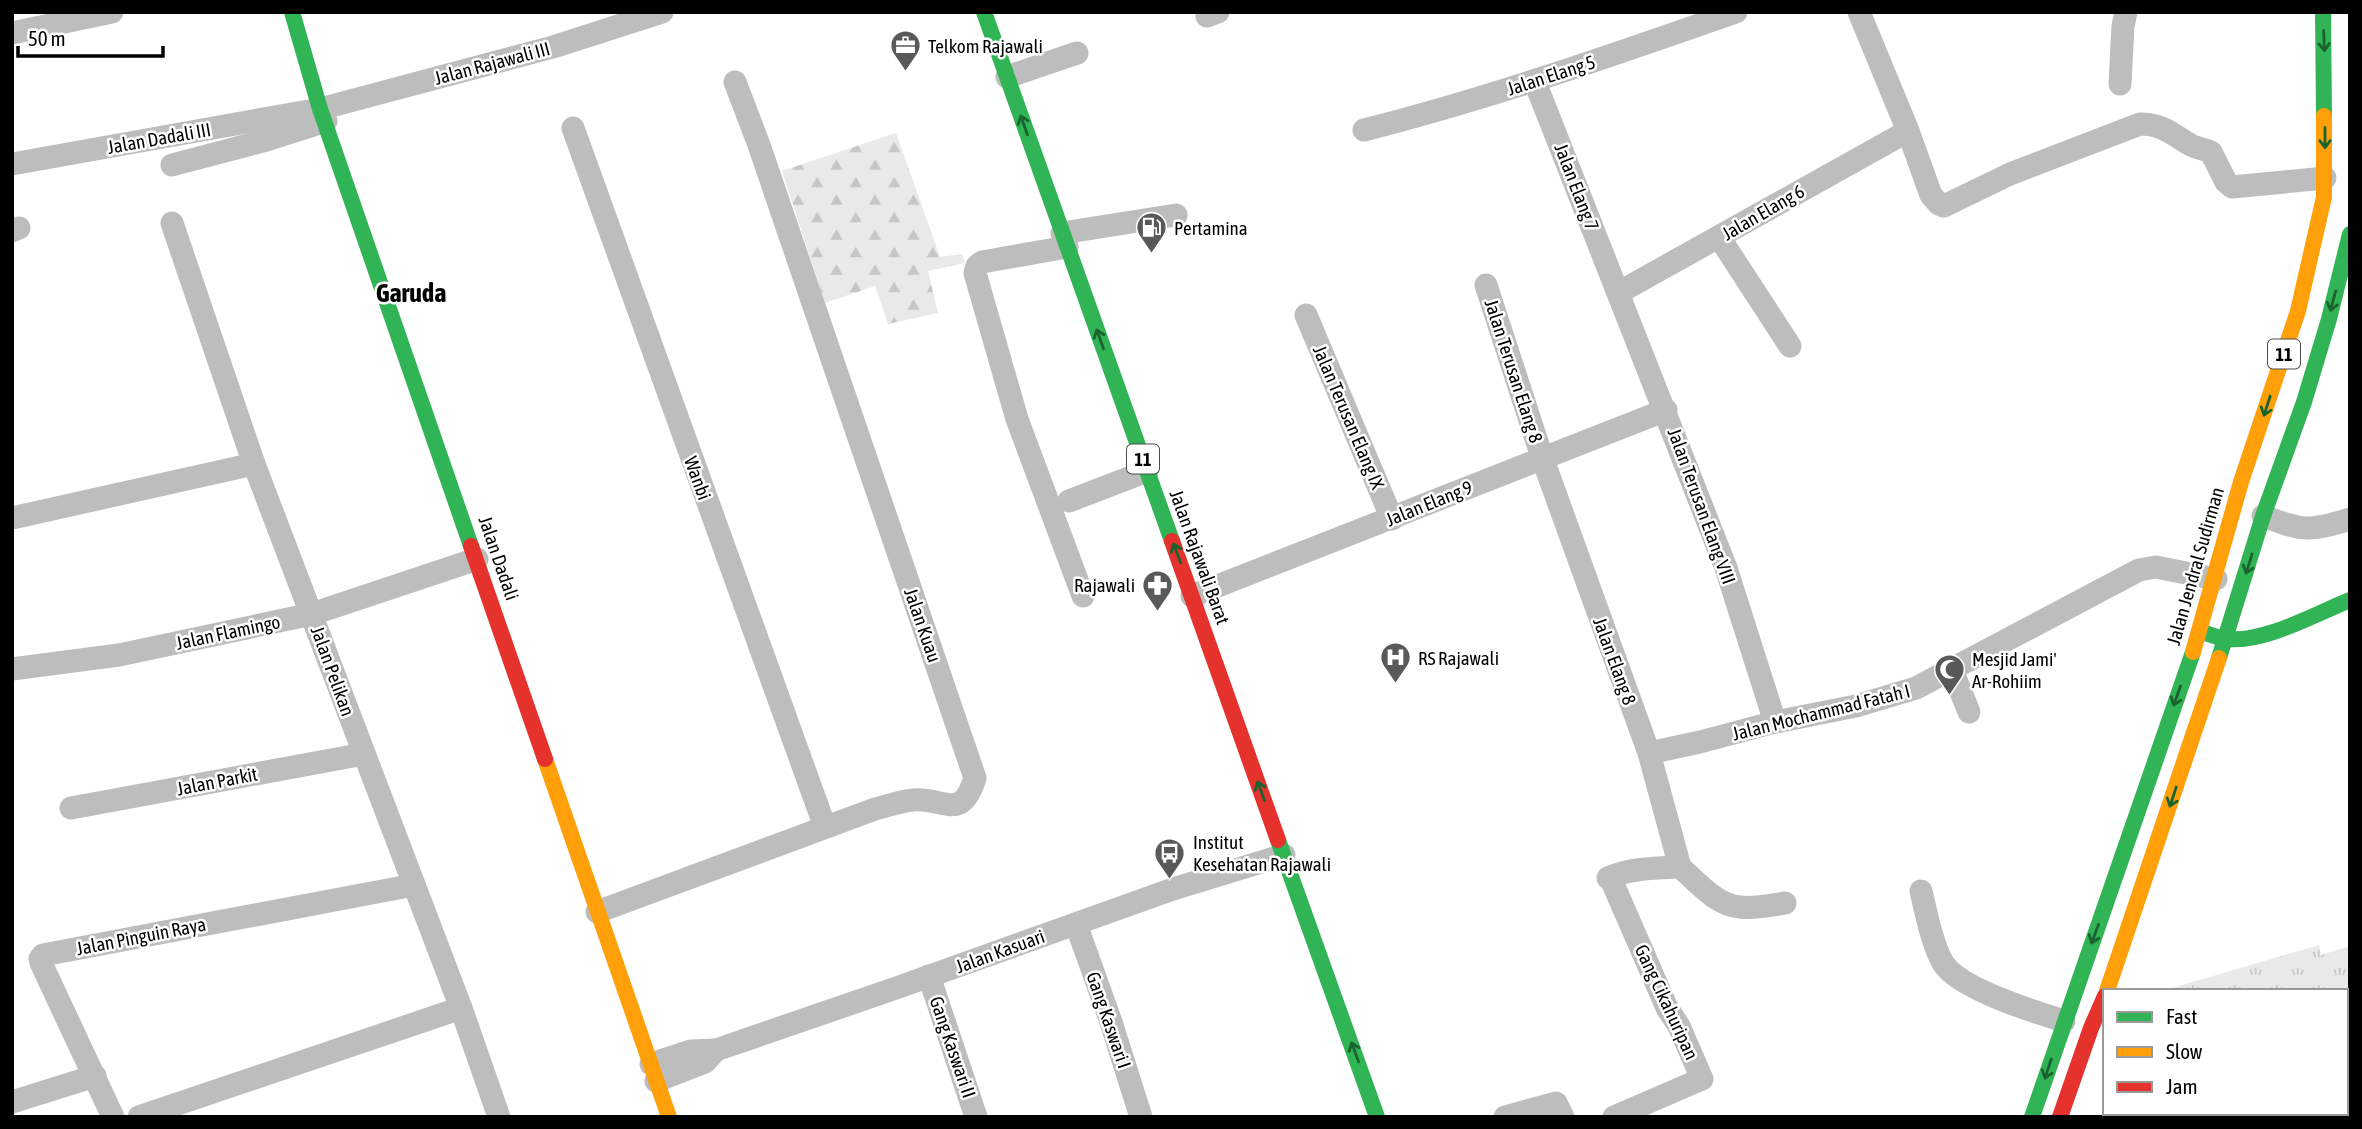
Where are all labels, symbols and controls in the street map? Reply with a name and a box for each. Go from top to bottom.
scale bar [18,14,163,58]
text: 50 m [28,26,66,50]
office icon: Telkom Rajawali [888,29,922,73]
one-way arrow [2317,29,2330,52]
place label: Telkom Rajawali [928,35,1043,57]
street label: Jalan Rajawali III [432,37,552,89]
street label: Jalan Elang 5 [1504,50,1598,100]
one-way arrow [1017,114,1029,136]
street label: Jalan Dadali III [106,118,212,158]
one-way arrow [2318,126,2332,149]
street label: Jalan Elang 7 [1550,140,1604,234]
street label: Jalan Elang 6 [1718,180,1808,244]
fuel station icon: Pertamina [1134,211,1168,255]
place label: Pertamina [1174,217,1248,239]
district label: Garuda [376,278,446,308]
one-way arrow [2326,289,2339,311]
street label: Jalan Terusan Elang 8 [1480,297,1548,446]
one-way arrow [1093,329,1105,351]
road number: 11 [2268,340,2300,368]
street label: Jalan Terusan Elang IX [1309,342,1389,493]
one-way arrow [2259,395,2272,417]
street label: Jalan Terusan Elang VIII [1664,425,1740,587]
road number: 11 [1127,444,1159,474]
street label: Wanbi [680,453,716,503]
street label: Jalan Elang 9 [1382,476,1476,530]
street label: Jalan Jendral Sudirman [2162,485,2228,647]
street label: Jalan Rajawali Barat [1165,487,1235,627]
street label: Jalan Dadali [474,513,524,603]
one-way arrow [1170,543,1182,565]
one-way arrow [2241,552,2254,574]
pharmacy icon: Rajawali [1141,568,1175,612]
place label: Rajawali [1074,574,1135,596]
street label: Jalan Kuau [900,585,946,665]
street label: Jalan Flamingo [174,610,282,654]
street label: Jalan Elang 8 [1589,614,1641,708]
street label: Jalan Pelikan [307,623,359,719]
hospital icon: RS Rajawali [1378,641,1412,685]
place label: RS Rajawali [1418,647,1499,669]
place label: Mesjid Jami' Ar-Rohiim [1972,648,2057,692]
mosque icon: Mesjid Jami' Ar-Rohiim [1932,653,1966,697]
street label: Jalan Mochammad Fatah I [1730,679,1912,745]
one-way arrow [2170,684,2182,706]
street label: Jalan Parkit [175,762,259,800]
one-way arrow [1254,780,1266,802]
one-way arrow [2166,785,2178,807]
place label: Institut Kesehatan Rajawali [1193,831,1331,875]
bus stop icon: Institut Kesehatan Rajawali [1153,836,1187,880]
street label: Jalan Pinguin Raya [74,913,208,959]
one-way arrow [2088,923,2101,944]
street label: Jalan Kasuari [953,925,1047,977]
street label: Gang Cikahuripan [1631,941,1703,1063]
street label: Gang Kaswari I [1082,969,1136,1071]
legend [2103,989,2348,1115]
street label: Gang Kaswari II [925,993,981,1101]
text: Fast [2166,1004,2197,1028]
text: Slow [2166,1039,2203,1063]
one-way arrow [1347,1042,1360,1064]
one-way arrow [2041,1057,2053,1079]
text: Jam [2166,1074,2198,1098]

